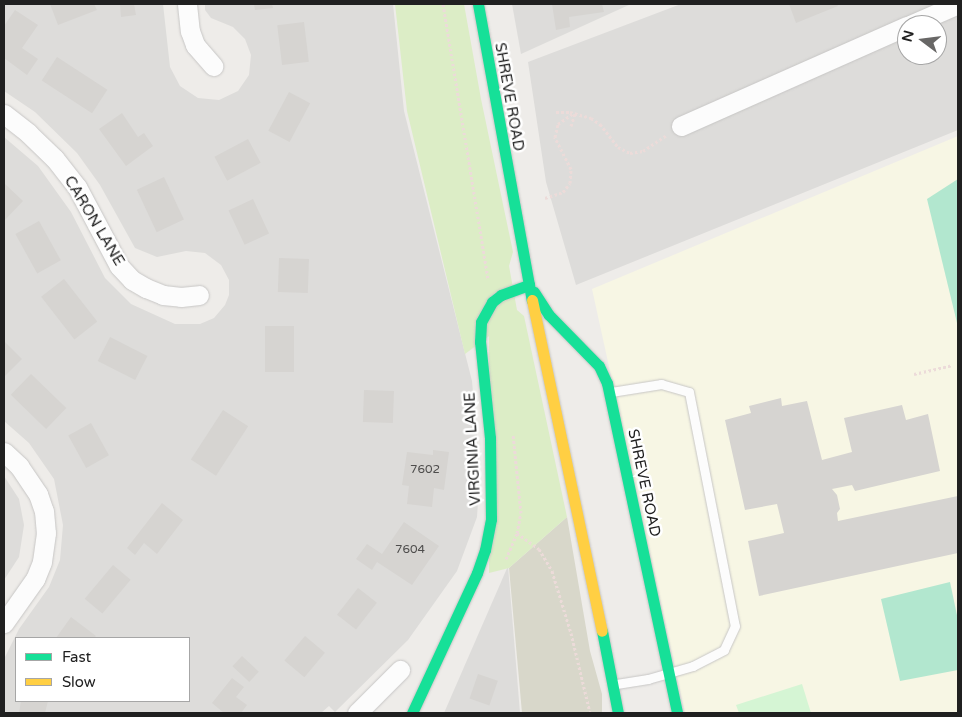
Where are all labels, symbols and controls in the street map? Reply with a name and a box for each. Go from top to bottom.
north arrow [897,15,947,65]
text: N [898,29,918,44]
street label: SHREVE ROAD [491,41,527,153]
street label: CARON LANE [60,173,128,269]
street label: VIRGINIA LANE [461,392,485,506]
street label: SHREVE ROAD [624,427,664,539]
house number: 7602 [410,463,440,477]
house number: 7604 [395,543,425,557]
legend [15,637,190,702]
text: Fast [62,648,91,666]
text: Slow [62,673,96,691]

